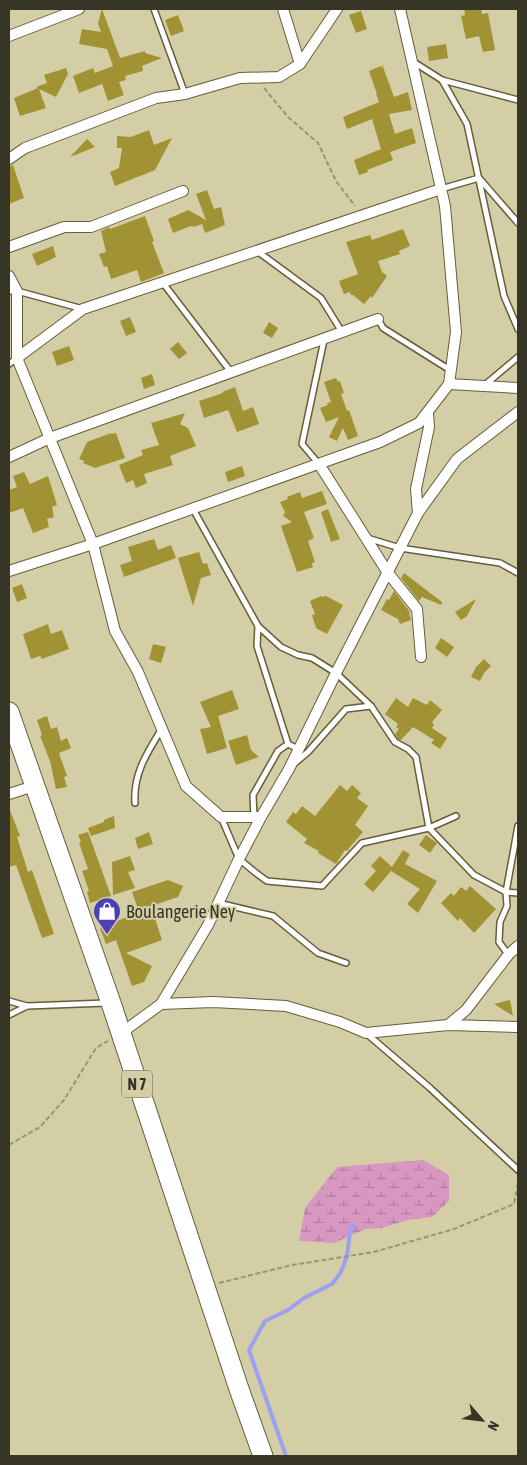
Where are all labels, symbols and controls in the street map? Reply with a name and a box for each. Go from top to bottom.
shop icon: Boulangerie Ney [92,896,122,935]
place label: Boulangerie Ney [126,901,235,922]
road number: N 7 [122,1070,152,1098]
north arrow [457,1395,507,1445]
text: N [484,1419,502,1434]

